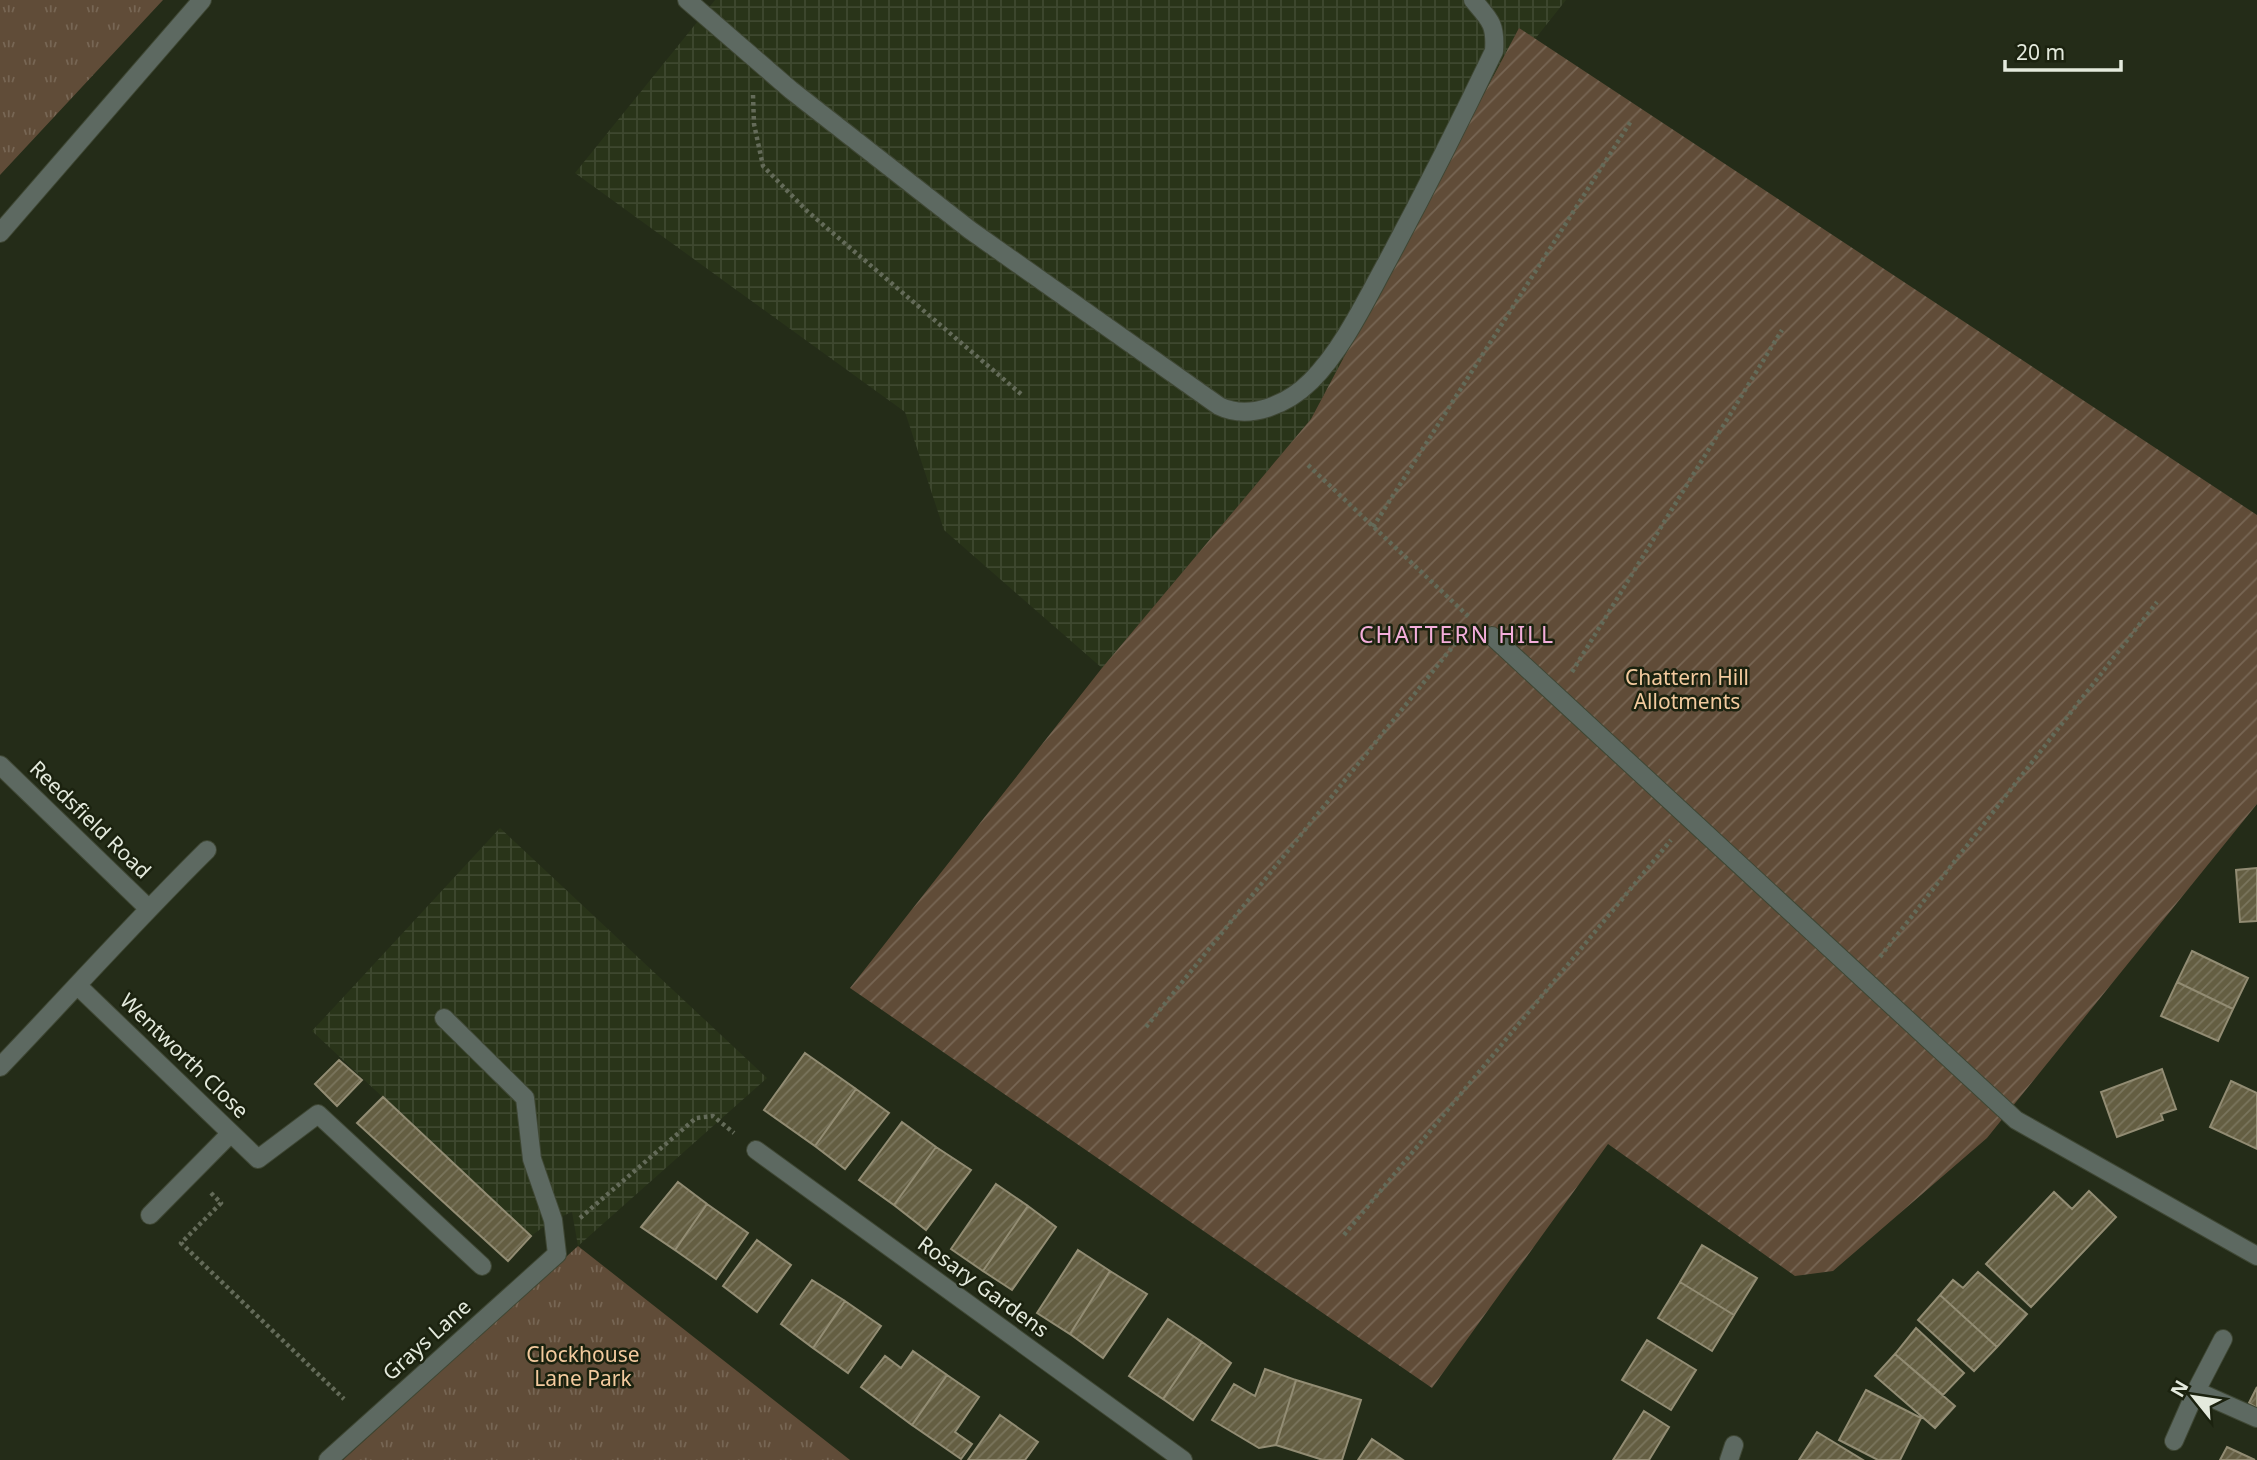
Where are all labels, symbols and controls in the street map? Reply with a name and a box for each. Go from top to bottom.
scale bar [2005,28,2120,72]
text: 20 m [2016,38,2065,66]
district label: CHATTERN HILL [1359,618,1555,650]
park label: Chattern Hill Allotments [1625,663,1749,715]
street label: Reedsfield Road [24,754,157,884]
street label: Wentworth Close [114,987,255,1124]
street label: Rosary Gardens [912,1229,1055,1343]
street label: Grays Lane [376,1292,476,1386]
park label: Clockhouse Lane Park [526,1340,640,1392]
north arrow [2159,1362,2229,1432]
text: N [2164,1375,2194,1402]

